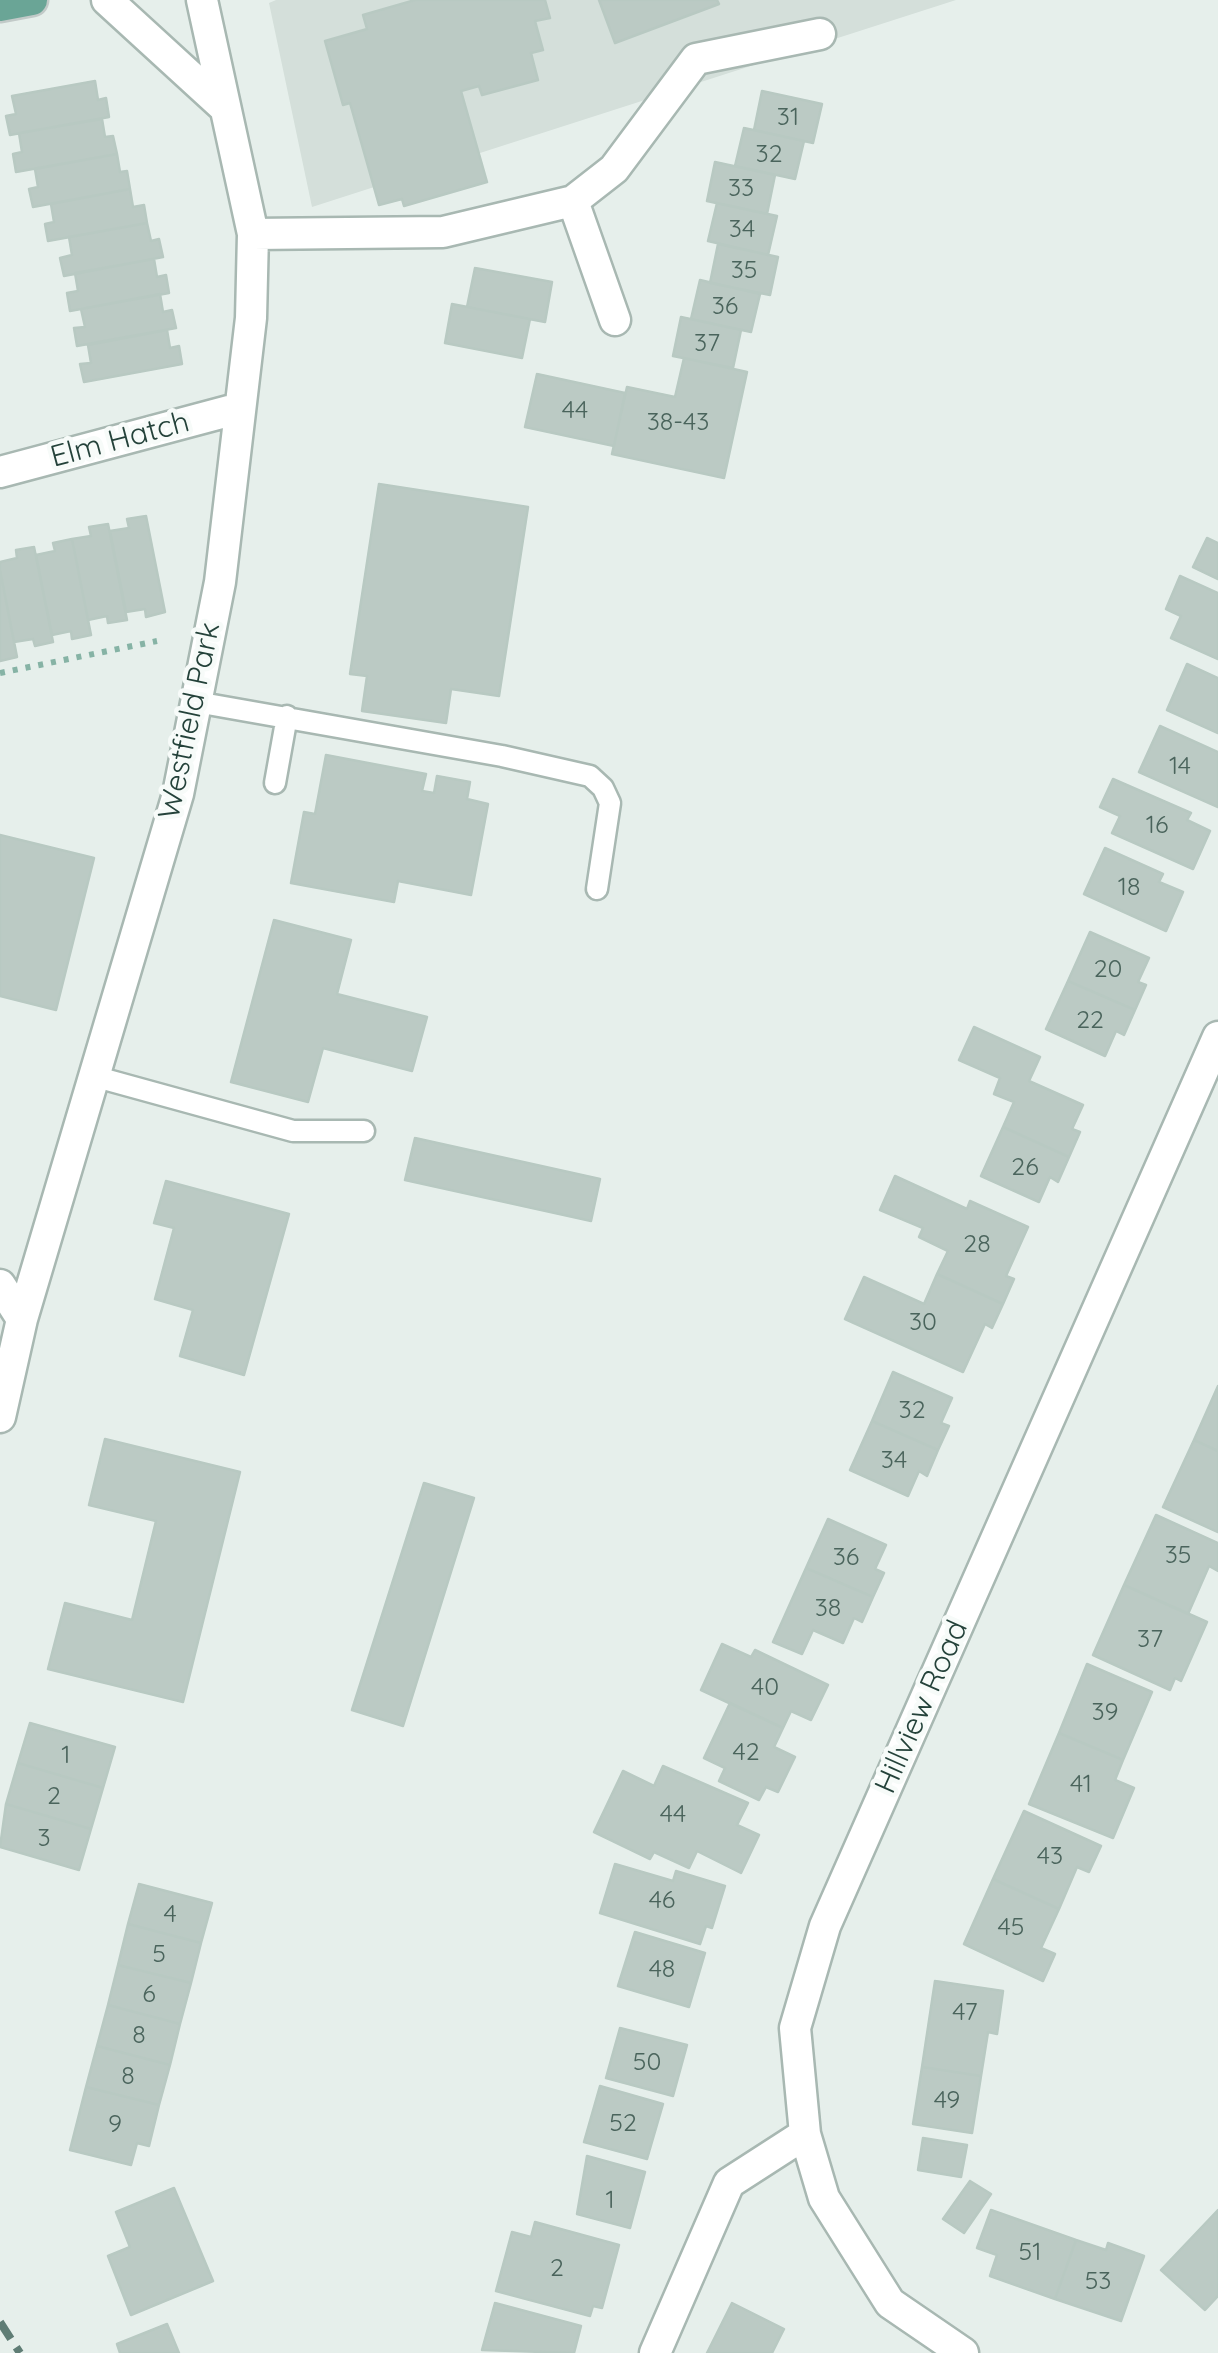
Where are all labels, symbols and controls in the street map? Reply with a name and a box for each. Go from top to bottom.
house number: 31 [777,102,799,132]
house number: 32 [756,139,782,169]
house number: 33 [728,173,754,203]
house number: 34 [729,214,755,244]
house number: 35 [731,255,757,285]
house number: 36 [712,291,738,321]
house number: 37 [694,328,720,358]
house number: 44 [562,395,588,425]
street label: Elm Hatch [47,404,193,476]
house number: 38-43 [647,407,709,437]
street label: Westfield Park [152,619,228,823]
house number: 14 [1169,751,1191,781]
house number: 16 [1146,810,1168,840]
house number: 18 [1118,872,1140,902]
house number: 20 [1094,954,1122,984]
house number: 22 [1076,1005,1104,1035]
house number: 26 [1011,1152,1039,1182]
house number: 28 [963,1229,991,1259]
house number: 30 [909,1307,937,1337]
house number: 32 [899,1395,925,1425]
house number: 34 [881,1445,907,1475]
house number: 35 [1165,1540,1191,1570]
house number: 36 [833,1542,859,1572]
house number: 38 [815,1593,841,1623]
street label: Hillview Road [868,1615,976,1799]
house number: 37 [1137,1624,1163,1654]
house number: 40 [751,1672,779,1702]
house number: 39 [1091,1697,1119,1727]
house number: 42 [732,1737,760,1767]
house number: 1 [61,1740,71,1770]
house number: 41 [1070,1769,1092,1799]
house number: 2 [47,1781,61,1811]
house number: 44 [660,1799,686,1829]
house number: 3 [37,1823,51,1853]
house number: 43 [1037,1841,1063,1871]
house number: 46 [649,1885,675,1915]
house number: 4 [163,1899,177,1929]
house number: 45 [998,1912,1024,1942]
house number: 5 [152,1939,166,1969]
house number: 48 [649,1954,675,1984]
house number: 6 [142,1979,156,2009]
house number: 47 [952,1997,978,2027]
house number: 8 [132,2020,146,2050]
house number: 50 [633,2047,661,2077]
house number: 8 [121,2061,135,2091]
house number: 49 [934,2085,960,2115]
house number: 52 [609,2108,637,2138]
house number: 9 [108,2109,122,2139]
house number: 1 [605,2185,615,2215]
house number: 51 [1019,2237,1041,2267]
house number: 2 [550,2253,564,2283]
house number: 53 [1085,2266,1111,2296]

